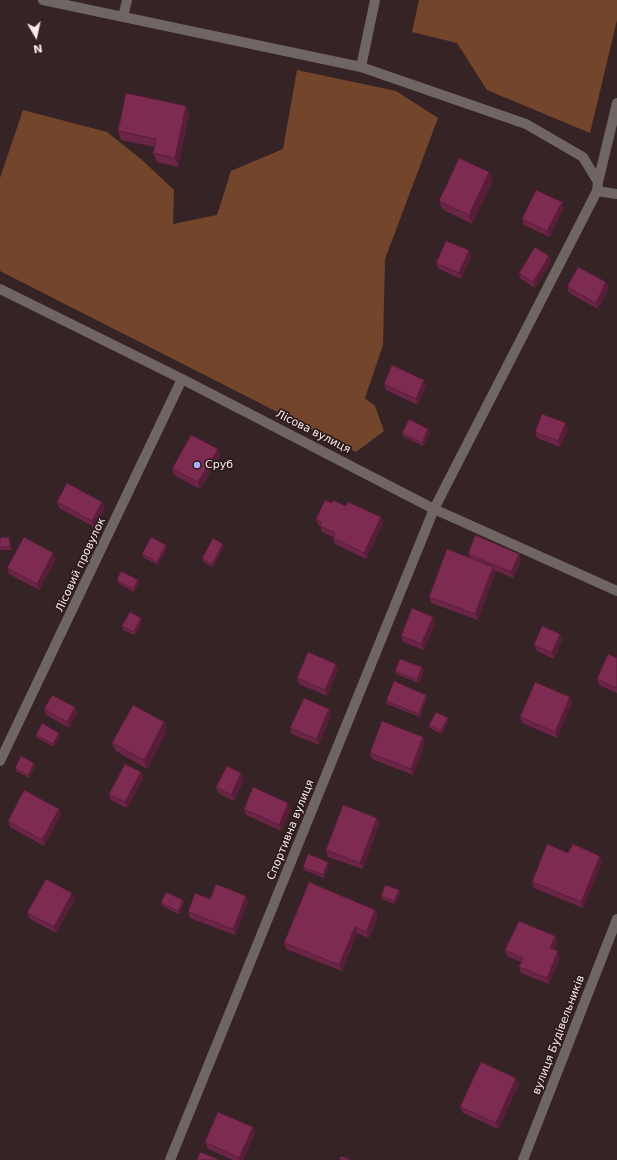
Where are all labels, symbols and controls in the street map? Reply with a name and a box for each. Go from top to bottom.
north arrow [16,16,56,56]
text: N [32,41,44,55]
street label: Лісова вулиця [273,407,353,457]
place label: Сруб [205,458,233,472]
marker: Сруб [192,460,202,470]
street label: Лісовий провулок [53,516,109,614]
street label: Спортивна вулиця [265,778,317,882]
street label: вулиця Будівельників [530,973,588,1097]

